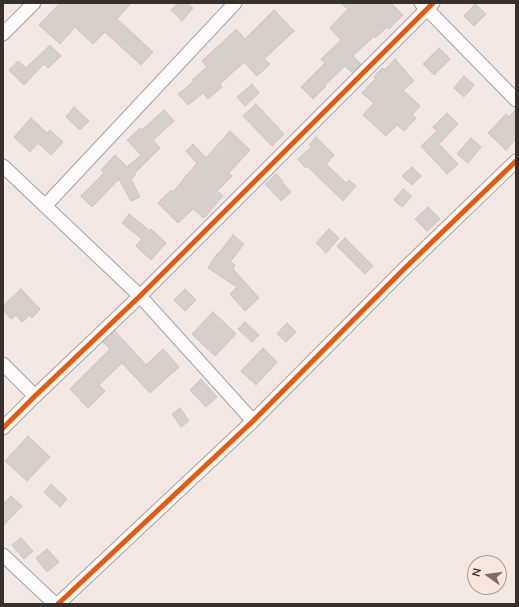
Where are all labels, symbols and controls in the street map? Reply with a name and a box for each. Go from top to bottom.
north arrow [467,555,507,595]
text: N [469,567,484,578]

